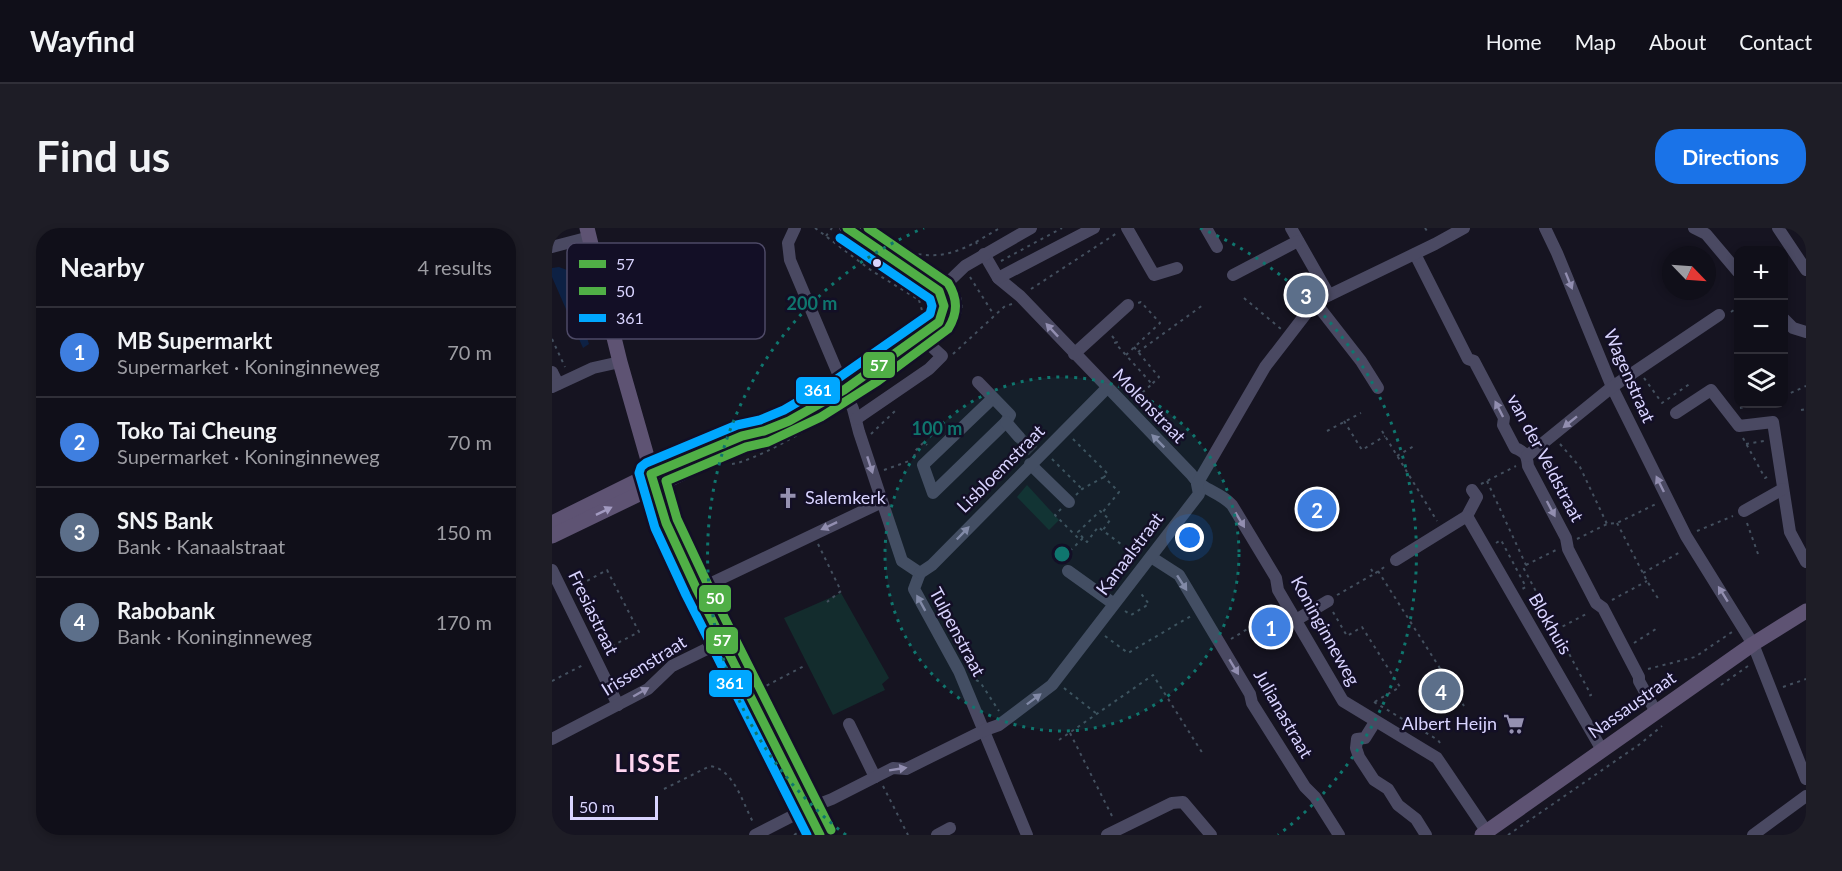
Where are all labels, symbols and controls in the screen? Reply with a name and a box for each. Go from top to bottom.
text: Wayfind [30,24,135,58]
text: Home [1486,29,1542,54]
text: Map [1575,29,1616,54]
text: About [1649,29,1706,54]
text: Contact [1739,29,1812,54]
button: Directions [1655,129,1806,184]
text: Find us [36,131,170,181]
legend [567,243,765,339]
north arrow [1662,246,1716,300]
map controls [1734,246,1788,408]
button: + [1734,246,1788,300]
text: Nearby [60,251,145,283]
text: 57 [616,254,635,273]
text: 4 results [417,255,492,279]
unlabelled marker [871,257,883,269]
pin: 3 [1286,272,1326,318]
one-way arrow [1565,272,1574,290]
text: 50 [616,281,635,300]
text: 200 m [787,292,837,314]
button: − [1734,300,1788,354]
text: 361 [616,308,644,327]
one-way arrow [1045,323,1059,338]
street label: Wagenstraat [1599,325,1661,426]
text: MB Supermarkt [117,327,272,354]
text: 1 [74,340,85,364]
text: 70 m [447,340,492,364]
line badge: 57 [862,351,896,379]
text: Supermarket · Koninginneweg [117,354,380,378]
button: layers [1734,354,1788,408]
text: 57 [870,355,888,374]
street label: Molenstraat [1109,363,1191,448]
line badge: 361 [795,376,841,405]
text: 361 [804,380,832,399]
street label: van der Veldstraat [1503,390,1589,526]
one-way arrow [1494,400,1504,417]
one-way arrow [1562,415,1578,428]
text: Toko Tai Cheung [117,417,277,444]
text: 100 m [912,417,962,439]
street label: Lisbloemstraat [952,419,1049,517]
text: 2 [74,430,85,454]
text: 70 m [447,430,492,454]
one-way arrow [1152,434,1166,448]
text: Supermarket · Koninginneweg [117,444,380,468]
one-way arrow [865,456,875,474]
one-way arrow [1656,475,1665,492]
church icon: Salemkerk [776,486,800,510]
place label: Salemkerk [805,486,887,508]
pin: 2 [1298,486,1336,532]
one-way arrow [1546,501,1556,518]
one-way arrow [595,506,612,515]
text: SNS Bank [117,507,213,534]
street label: Kanaalstraat [1091,507,1168,599]
one-way arrow [1235,512,1246,528]
text: 3 [74,520,85,544]
text: 150 m [436,520,492,544]
one-way arrow [820,522,837,531]
your location [1175,523,1204,552]
one-way arrow [956,526,970,541]
text: Bank · Kanaalstraat [117,534,285,558]
centre of rings [1052,544,1072,564]
street label: Fresiastraat [564,567,624,659]
street label: Koninginneweg [1287,572,1365,689]
one-way arrow [1176,574,1188,590]
street label: Tulpenstraat [925,583,991,680]
line badge: 50 [698,584,732,613]
one-way arrow [1718,586,1729,602]
text: 50 [706,588,724,607]
street label: Blokhuis [1525,589,1577,658]
one-way arrow [917,594,927,611]
text: Rabobank [117,597,215,624]
pin: 1 [1252,604,1290,650]
text: 4 [74,610,85,634]
text: 170 m [436,610,492,634]
text: Bank · Koninginneweg [117,624,312,648]
line badge: 57 [705,626,739,655]
street label: Irissenstraat [597,630,690,700]
text: 57 [713,630,731,649]
one-way arrow [1228,659,1239,675]
street label: Julianastraat [1250,665,1318,762]
street label: Nassaustraat [1583,666,1680,742]
pin: 4 [1422,668,1460,714]
line badge: 361 [708,669,753,698]
text: 361 [716,673,744,692]
one-way arrow [633,687,650,697]
one-way arrow [1026,692,1042,705]
place label: Albert Heijn [1402,712,1497,734]
supermarket icon: Albert Heijn [1502,712,1526,736]
district label: LISSE [614,748,682,777]
one-way arrow [889,765,908,774]
scale bar [570,793,658,820]
text: 50 m [579,797,615,816]

